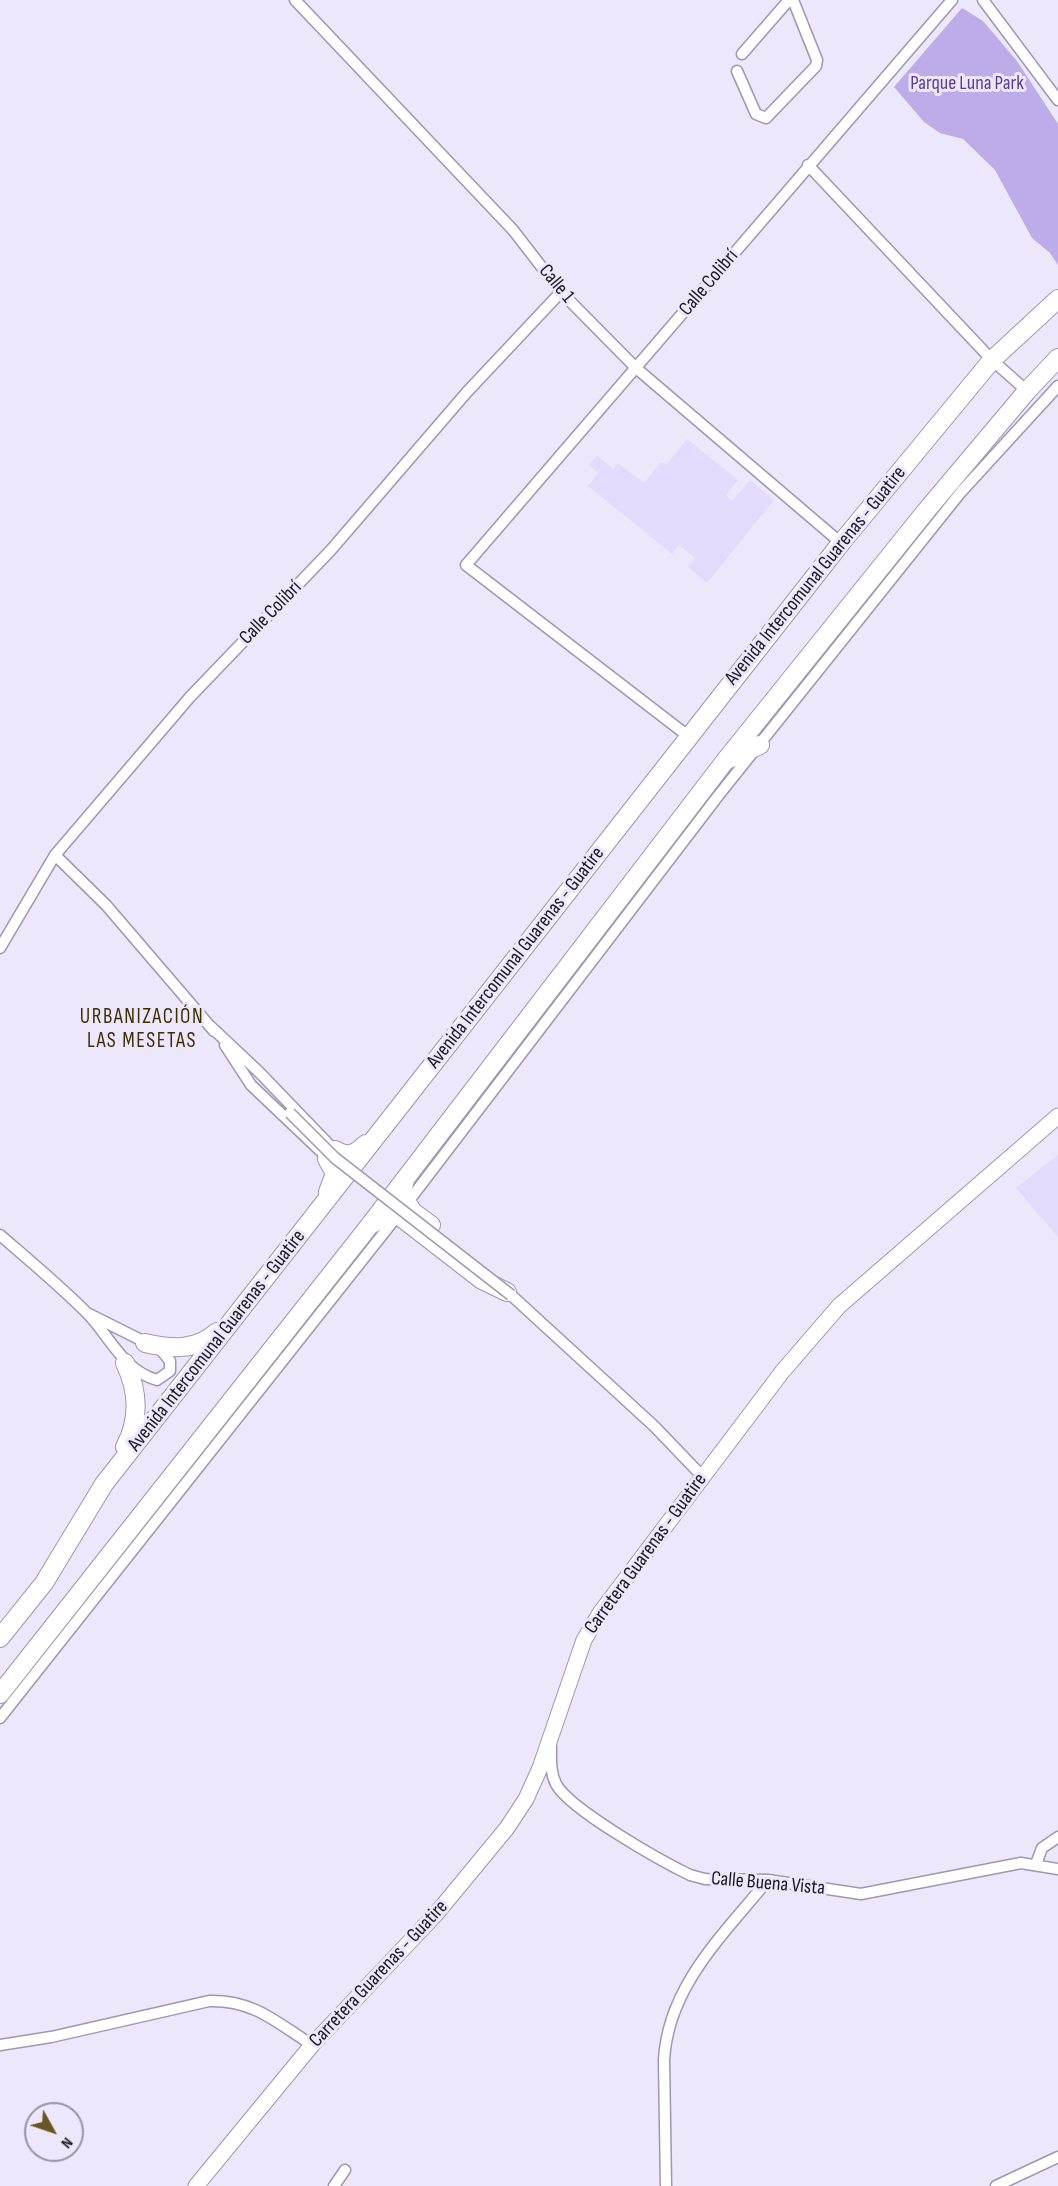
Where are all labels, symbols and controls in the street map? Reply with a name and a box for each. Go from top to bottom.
park label: Parque Luna Park [910,72,1024,96]
street label: Calle Colibrí [674,245,744,321]
street label: Calle 1 [533,260,579,308]
street label: Avenida Intercomunal Guarenas - Guatire [720,462,912,690]
street label: Calle Colibrí [235,576,307,650]
street label: Avenida Intercomunal Guarenas - Guatire [422,843,610,1073]
district label: URBANIZACIÓN LAS MESETAS [80,1005,204,1055]
street label: Avenida Intercomunal Guarenas - Guatire [123,1226,311,1456]
street label: Carretera Guarenas - Guatire [580,1469,712,1639]
street label: Calle Buena Vista [710,1867,826,1901]
street label: Carretera Guarenas - Guatire [305,1895,453,2053]
north arrow [24,2102,84,2162]
text: N [57,2133,77,2152]

